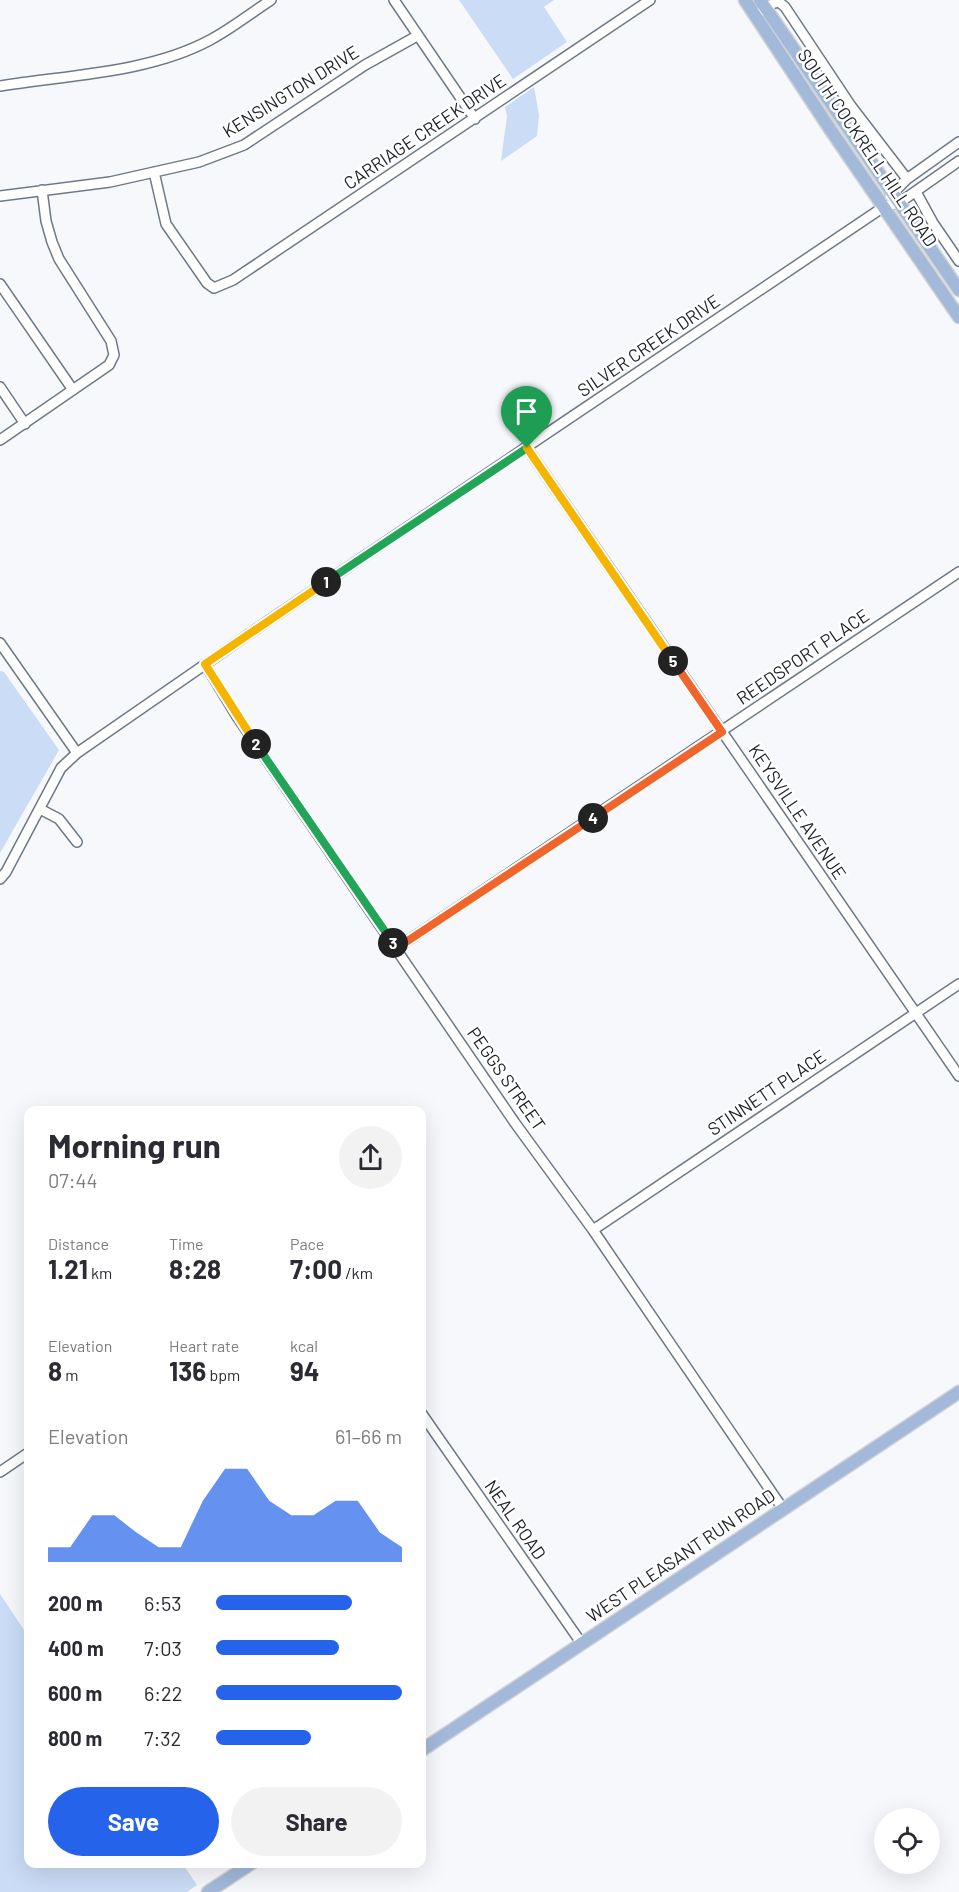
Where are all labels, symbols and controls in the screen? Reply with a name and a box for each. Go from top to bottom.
street label: KENSINGTON DRIVE [218,40,363,142]
street label: SOUTH COCKRELL HILL ROAD [793,44,942,250]
street label: CARRIAGE CREEK DRIVE [339,69,510,194]
street label: SILVER CREEK DRIVE [573,289,724,401]
pin [501,386,552,448]
icon: arrive [510,395,543,428]
pin: 1 [311,567,341,597]
text: 1 [323,572,329,591]
street label: REEDSPORT PLACE [732,604,873,709]
pin: 5 [658,646,688,676]
text: 5 [669,651,677,670]
pin: 2 [241,729,271,759]
text: 2 [252,734,260,753]
street label: KEYSVILLE AVENUE [744,740,851,883]
pin: 4 [578,803,608,833]
text: 4 [588,808,598,827]
pin: 3 [378,928,408,958]
text: 3 [389,933,397,952]
street label: PEGGS STREET [463,1023,551,1134]
street label: STINNETT PLACE [703,1044,830,1140]
text: Morning run [48,1125,221,1165]
button: share [339,1126,402,1189]
text: 07:44 [48,1168,98,1192]
text: Distance [48,1234,109,1253]
text: Time [169,1234,204,1253]
text: Pace [290,1234,324,1253]
text: 1.21 [48,1253,88,1284]
text: 8:28 [169,1253,221,1284]
text: 7:00 [290,1253,342,1284]
text: km [88,1263,112,1282]
text: /km [342,1263,373,1282]
text: Elevation [48,1336,112,1355]
text: Heart rate [169,1336,239,1355]
text: kcal [290,1336,318,1355]
text: 8 [48,1355,62,1386]
text: 136 [169,1355,206,1386]
text: 94 [290,1355,320,1386]
text: m [62,1365,79,1384]
text: bpm [206,1365,240,1384]
text: Elevation [48,1424,129,1448]
text: 61–66 m [335,1424,402,1448]
street label: NEAL ROAD [480,1476,551,1563]
street label: WEST PLEASANT RUN ROAD [582,1484,779,1627]
text: 200 m [48,1591,103,1615]
text: 6:53 [144,1591,182,1615]
text: 400 m [48,1636,104,1660]
text: 7:03 [144,1636,182,1660]
text: 600 m [48,1681,102,1705]
text: 6:22 [144,1681,183,1705]
text: 800 m [48,1726,102,1750]
text: 7:32 [144,1726,181,1750]
button: Save [48,1787,219,1856]
button: Share [231,1787,402,1856]
map controls [874,1808,940,1874]
button: locate [874,1808,940,1874]

